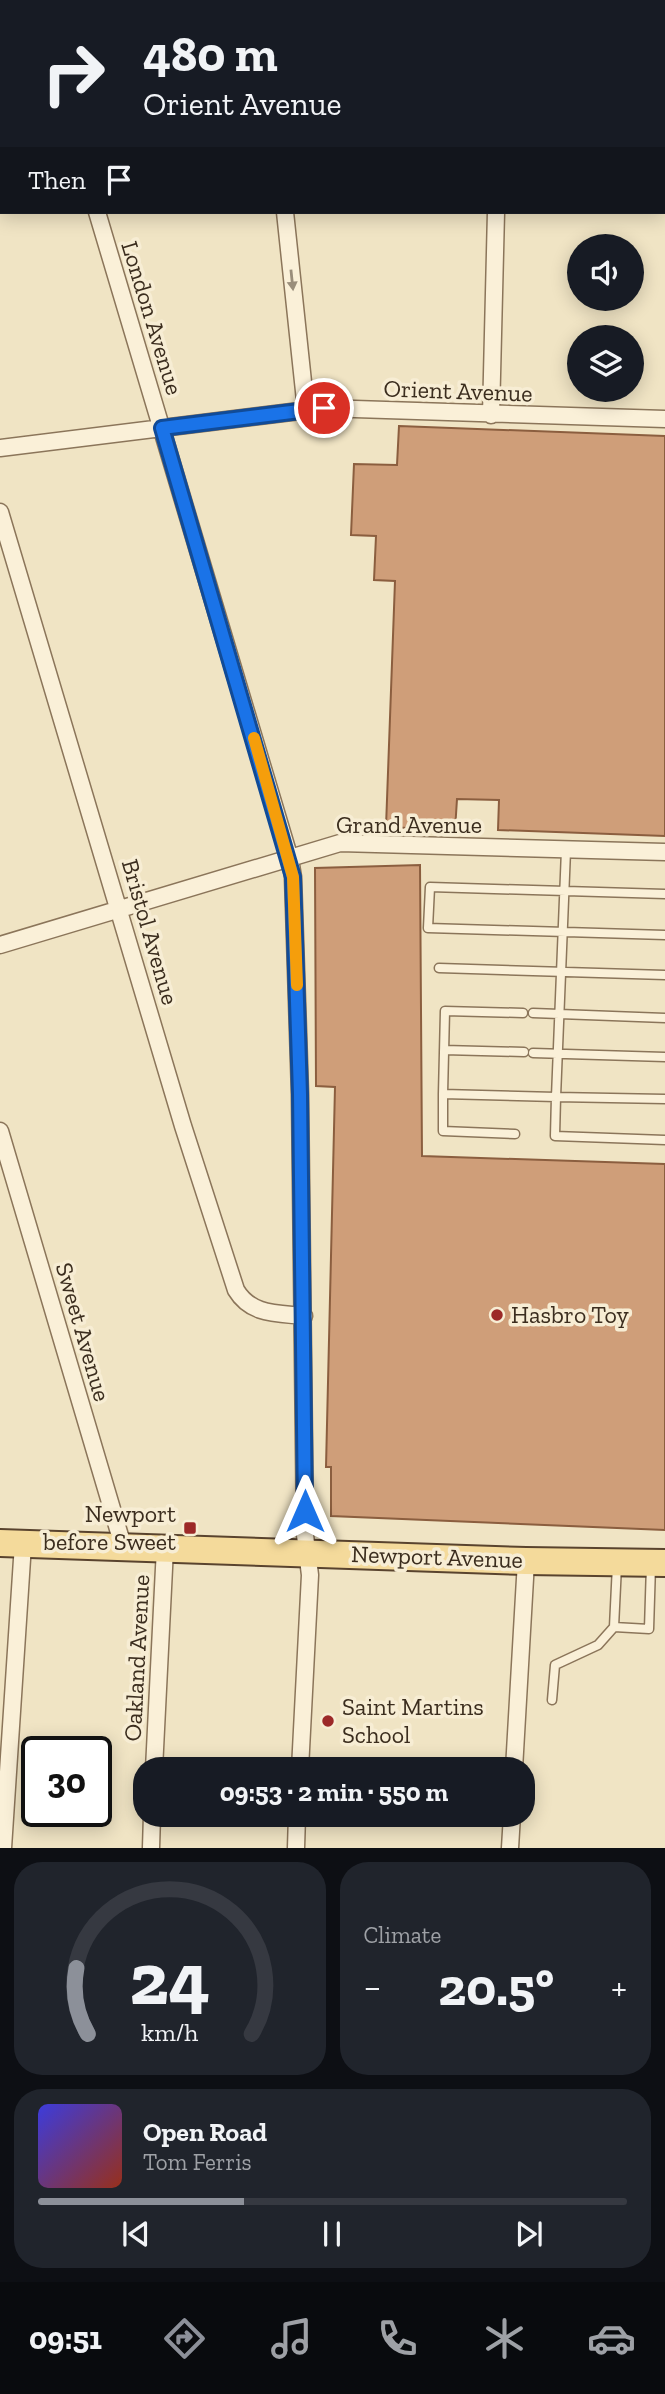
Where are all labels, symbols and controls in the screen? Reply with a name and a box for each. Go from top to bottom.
text: 480 m [143,25,278,84]
icon: right [28,28,119,119]
text: Orient Avenue [143,85,342,123]
icon: arrive [100,161,138,199]
text: Then [28,164,86,196]
map controls [567,234,644,402]
button: sound [567,234,644,311]
street label: London Avenue [115,238,190,398]
one-way arrow [287,269,298,291]
button: layers [567,325,644,402]
street label: Orient Avenue [383,373,533,408]
pin [294,378,354,438]
icon: arrive [305,389,343,427]
street label: Grand Avenue [336,810,482,839]
street label: Bristol Avenue [116,856,185,1008]
street label: Sweet Avenue [50,1259,117,1405]
place label: Hasbro Toy [511,1300,630,1329]
marker: Hasbro Toy [489,1307,505,1323]
position arrow [268,1474,342,1548]
place label: Newport before Sweet [42,1499,176,1556]
marker: Newport before Sweet [182,1520,198,1536]
street label: Newport Avenue [351,1539,523,1574]
street label: Oakland Avenue [118,1574,155,1742]
place label: Saint Martins School [342,1692,484,1749]
marker: Saint Martins School [320,1713,336,1729]
speed limit sign: 30 [21,1736,112,1827]
text: 09:53 · 2 min · 550 m [220,1776,448,1808]
text: Climate [364,1921,441,1949]
text: 24 [129,1936,210,2024]
text: 20.5° [438,1956,554,2018]
text: − [364,1964,381,2010]
text: + [611,1964,627,2010]
text: km/h [141,2017,198,2047]
text: Open Road [143,2116,267,2148]
text: Tom Ferris [143,2148,252,2176]
icon: previous [117,2215,155,2253]
icon: pause [313,2215,351,2253]
icon: next [510,2215,548,2253]
icon: directions [160,2314,209,2363]
icon: music [267,2314,316,2363]
icon: phone [373,2314,422,2363]
icon: climate [480,2314,529,2363]
icon: car [587,2314,636,2363]
text: 09:51 [29,2319,102,2357]

